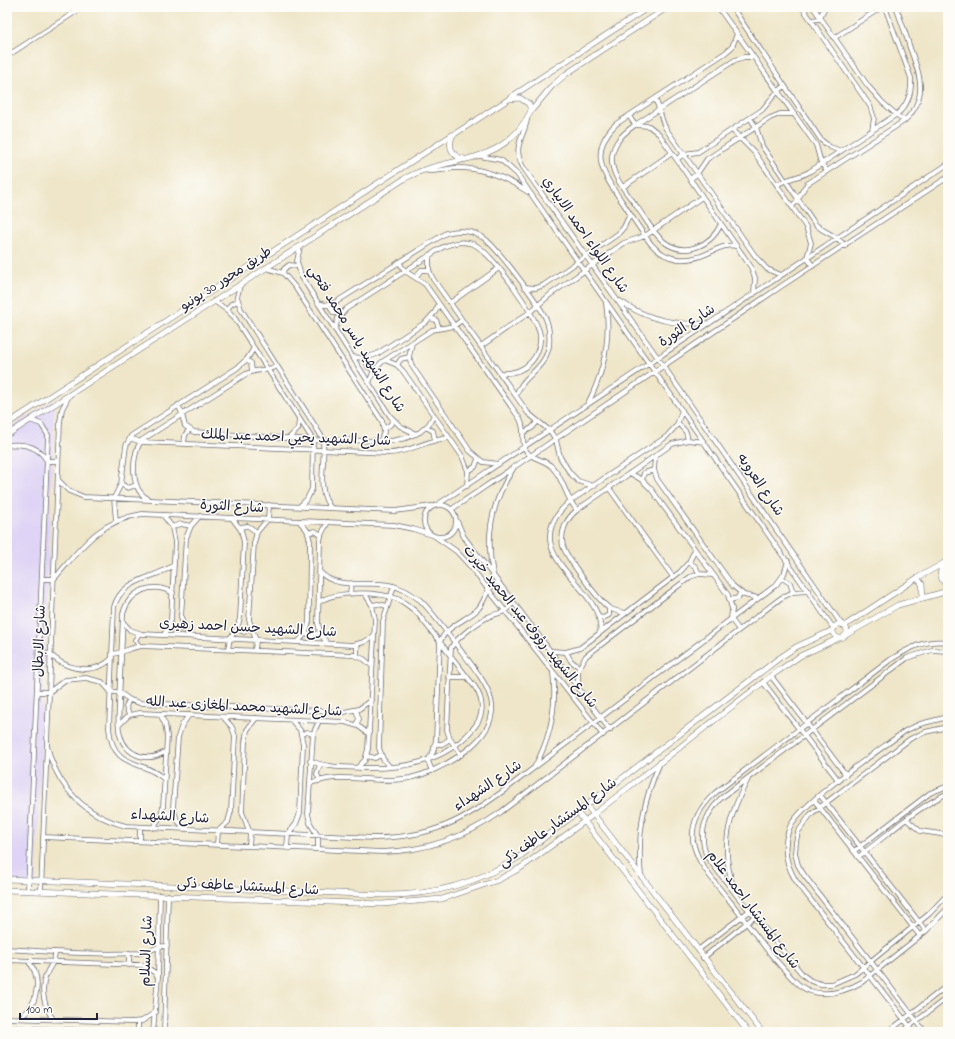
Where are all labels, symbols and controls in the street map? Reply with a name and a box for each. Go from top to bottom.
street label: شارع اللواء احمد الابياري [537,172,633,298]
street label: طريق محور 30 يونيو [175,241,276,317]
street label: شارع الشهيد ياسر محمد فتحي [301,261,410,417]
street label: شارع الثورة [654,299,720,353]
street label: شارع الشهيد يحيي احمد عبد الملك [201,424,391,453]
street label: شارع العروبه [731,449,789,521]
street label: شارع الثورة [199,495,265,519]
street label: شارع الشهيد رؤوف عبد الحميد خيرت [457,541,603,713]
street label: شارع الابطال [28,604,52,678]
street label: شارع الشهيد حسن احمد زهيرى [159,613,337,643]
street label: شارع الشهيد محمد المغازى عبد الله [145,691,343,723]
street label: شارع الشهداء [450,755,526,817]
street label: شارع المستشار عاطف ذكى [494,773,622,873]
street label: شارع الشهداء [130,804,210,830]
street label: شارع المستشار احمد علام [701,846,805,974]
street label: شارع المستشار عاطف ذكى [176,873,320,901]
street label: شارع السلام [135,915,159,987]
scale bar [20,995,97,1021]
text: 100 m [26,1001,53,1019]

